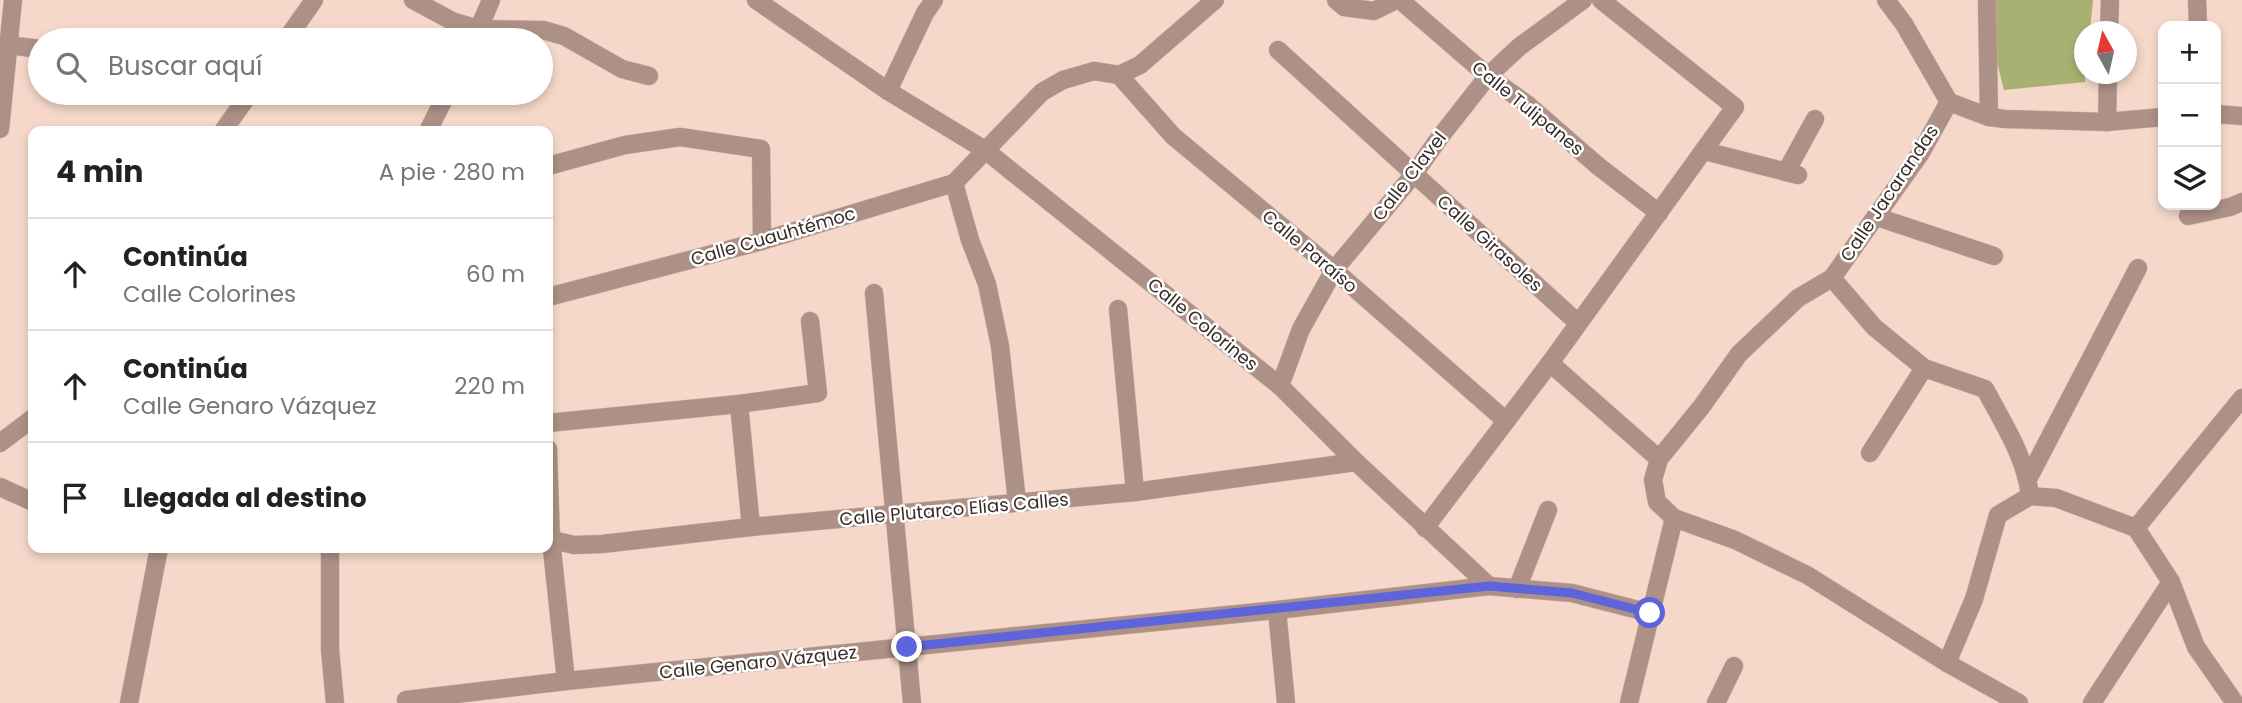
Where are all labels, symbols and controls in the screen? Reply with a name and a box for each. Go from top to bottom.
north arrow [2074,21,2137,84]
map controls [2158,21,2221,210]
button: + [2158,21,2221,84]
search box [28,28,553,105]
icon: search [52,48,90,86]
text: Buscar aquí [108,48,262,84]
street label: Calle Tulipanes [1467,55,1589,161]
button: − [2158,84,2221,147]
street label: Calle Jacarandas [1834,120,1944,266]
street label: Calle Clavel [1366,126,1452,226]
button: layers [2158,147,2221,210]
text: 4 min [56,150,144,193]
text: A pie · 280 m [379,156,525,188]
street label: Calle Girasoles [1432,189,1548,297]
street label: Calle Cuauhtémoc [688,201,858,271]
street label: Calle Paraíso [1257,204,1363,298]
text: Continúa [123,239,248,275]
icon: ahead [56,255,94,293]
text: 60 m [466,258,525,290]
street label: Calle Colorines [1142,272,1264,376]
text: Calle Colorines [123,278,296,310]
text: Continúa [123,351,248,387]
icon: ahead [56,367,94,405]
text: 220 m [454,370,525,402]
text: Calle Genaro Vázquez [123,390,376,422]
icon: arrive [56,479,94,517]
text: Llegada al destino [123,480,367,516]
street label: Calle Plutarco Elías Calles [838,487,1070,531]
route start [1634,597,1665,628]
route end [891,631,922,662]
street label: Calle Genaro Vázquez [658,639,858,685]

